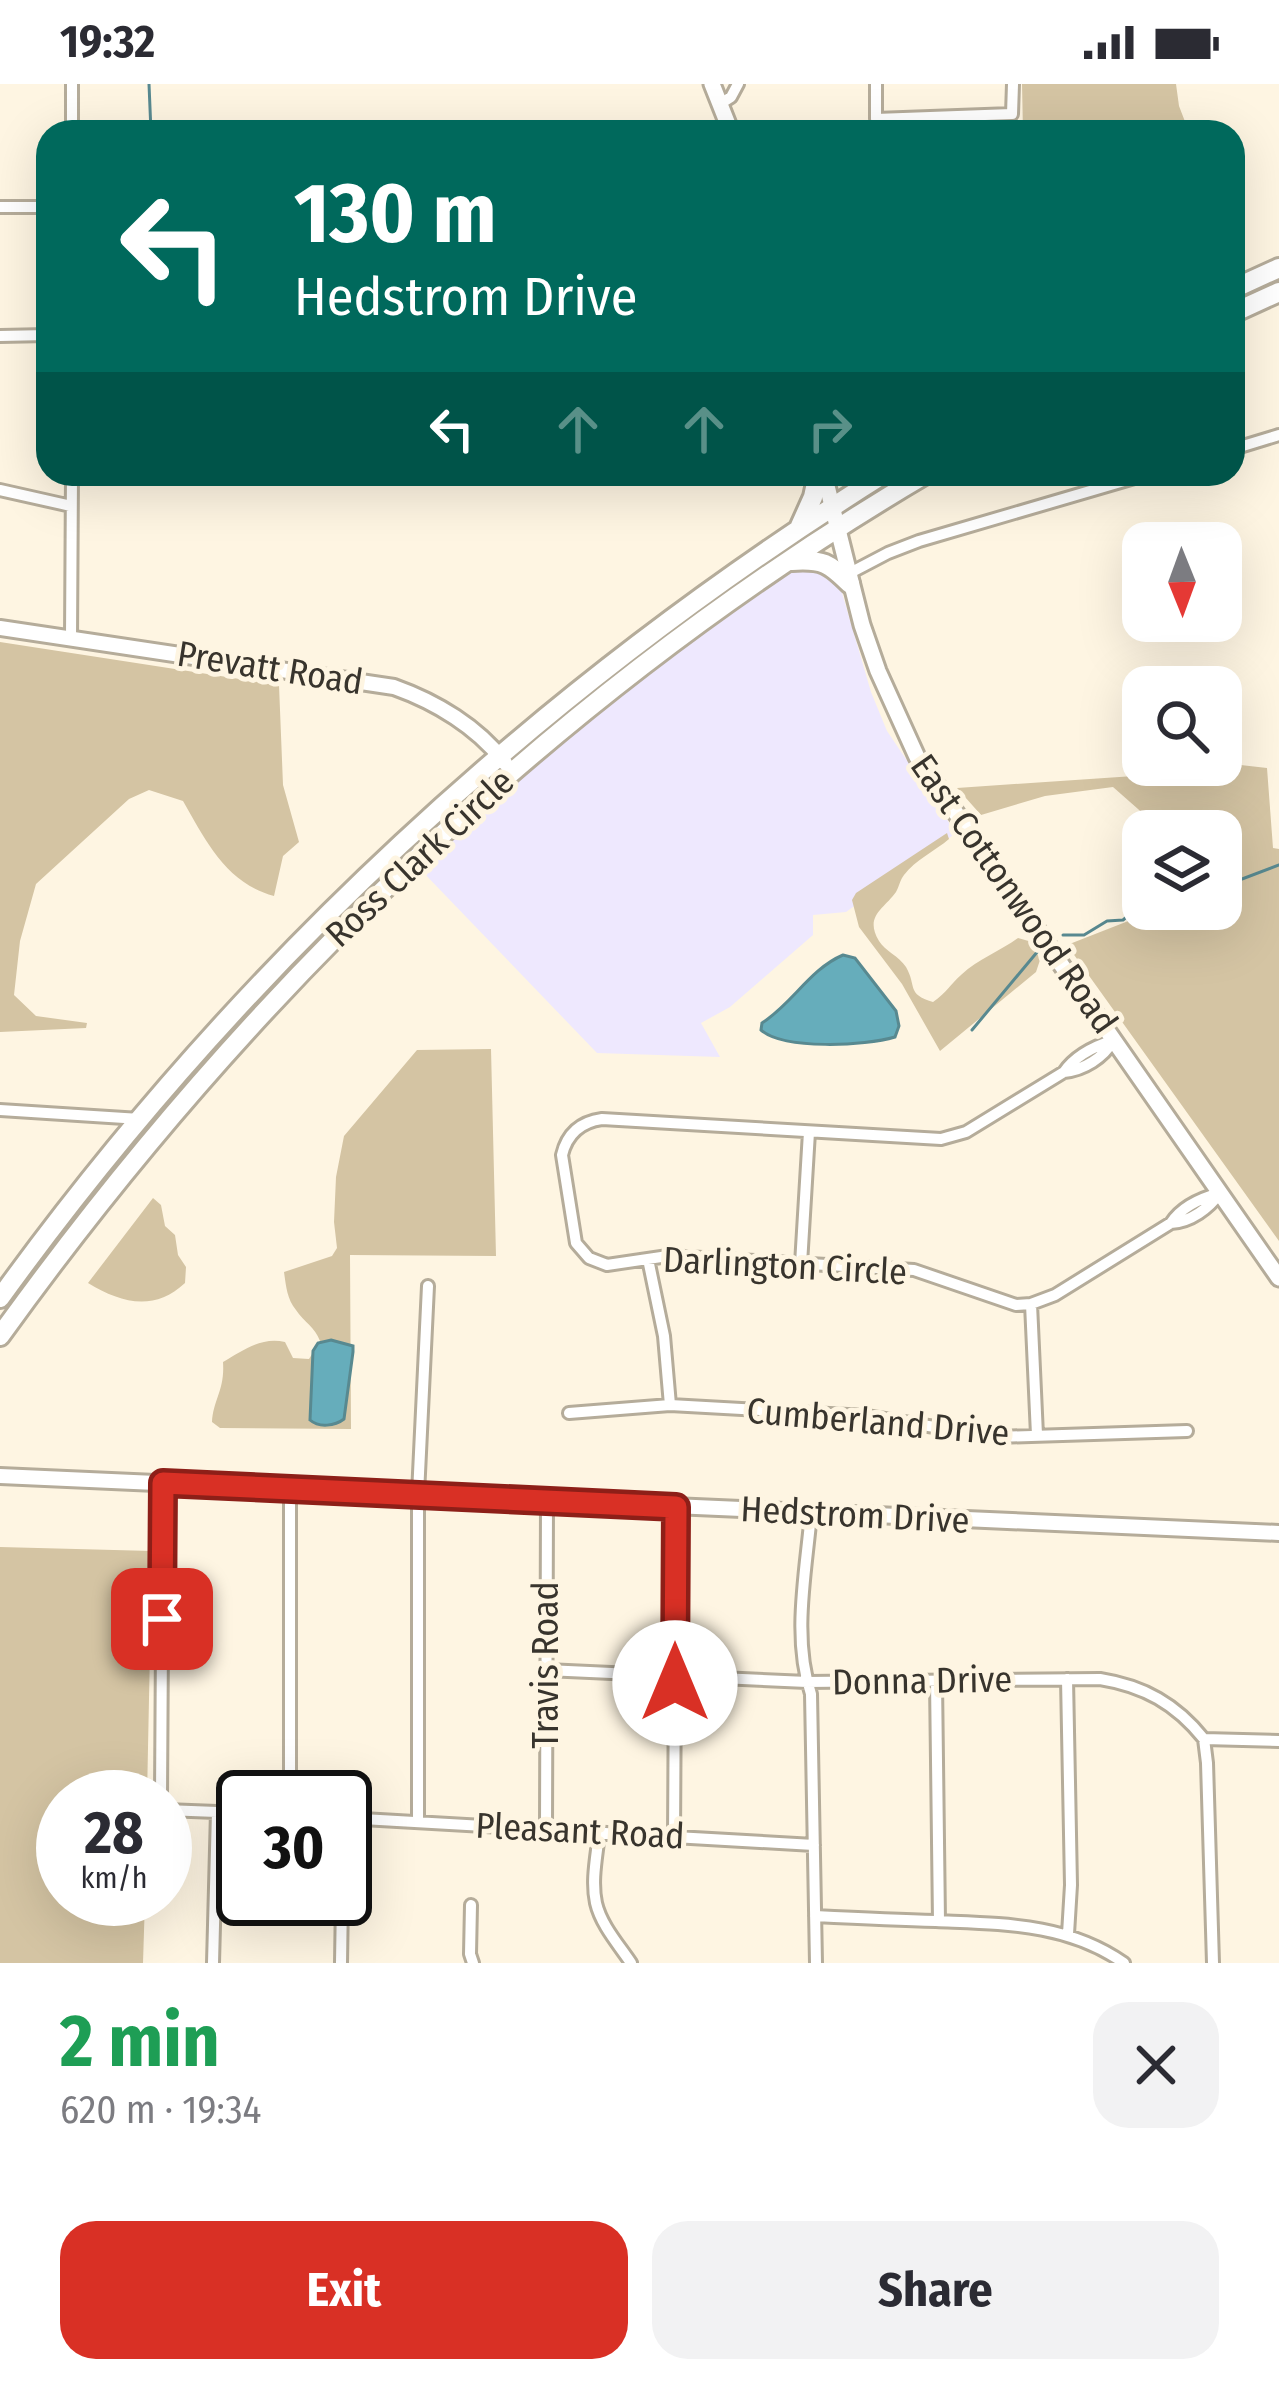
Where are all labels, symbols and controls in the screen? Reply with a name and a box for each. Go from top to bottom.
text: 19:32 [60,15,155,69]
text: 130 m [294,163,497,264]
icon: left [96,168,252,324]
text: Hedstrom Drive [294,265,637,329]
icon: left [419,396,485,462]
icon: ahead [545,396,611,462]
icon: ahead [671,396,737,462]
icon: right [797,396,863,462]
north arrow [1122,522,1242,642]
map controls [1122,522,1242,930]
street label: Prevatt Road [174,632,366,704]
button: search [1122,666,1242,786]
street label: East Cottonwood Road [901,746,1127,1042]
street label: Ross Clark Circle [317,760,523,956]
button: layers [1122,810,1242,930]
street label: Darlington Circle [662,1238,908,1294]
street label: Cumberland Drive [745,1389,1011,1455]
street label: Hedstrom Drive [740,1487,970,1543]
pin [111,1568,213,1670]
street label: Travis Road [524,1581,568,1749]
icon: arrive [129,1586,195,1652]
position arrow [612,1620,738,1746]
street label: Donna Drive [832,1657,1012,1705]
speed limit sign: 30 [216,1770,372,1926]
text: 28 [84,1797,144,1869]
street label: Pleasant Road [474,1804,686,1858]
text: km/h [81,1860,147,1896]
text: 2 min [60,1999,220,2085]
button: close [1093,2002,1219,2128]
text: 620 m · 19:34 [60,2087,261,2133]
button: Exit [60,2221,628,2359]
button: Share [652,2221,1219,2359]

